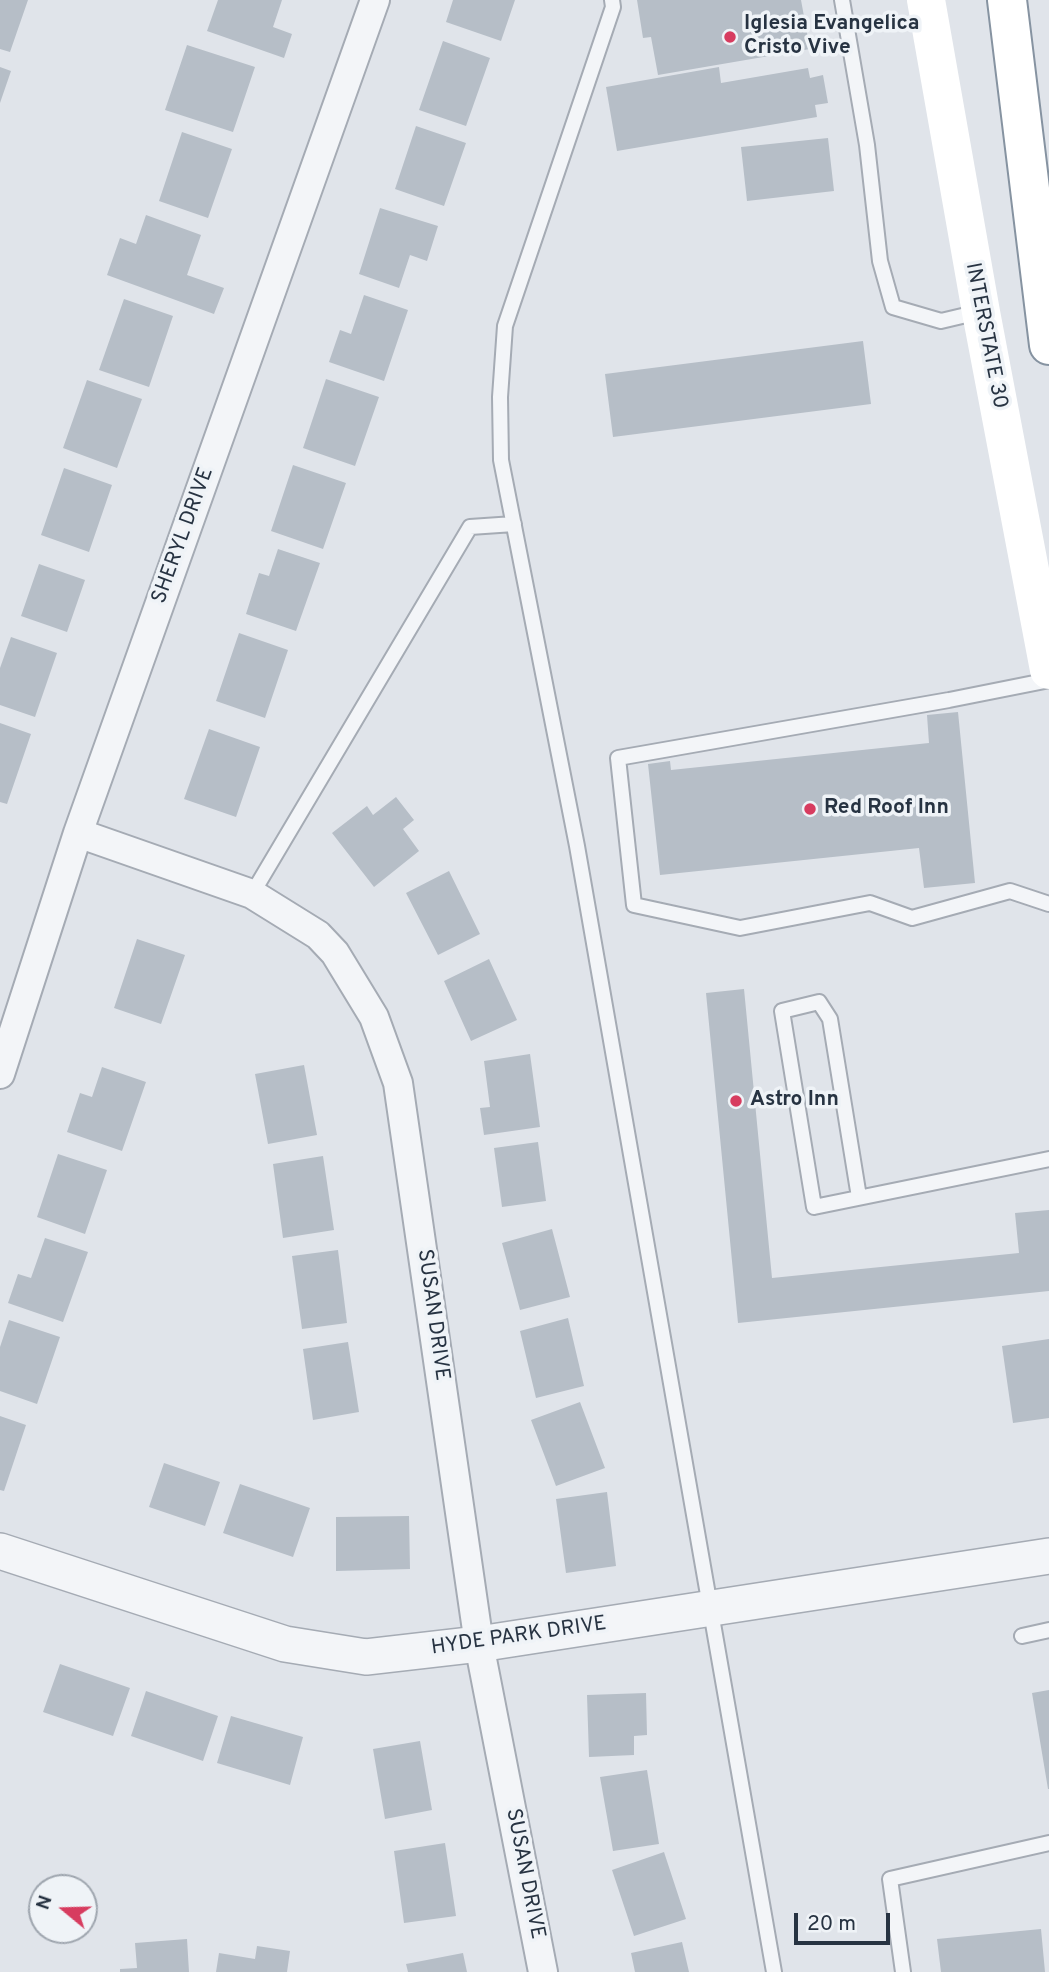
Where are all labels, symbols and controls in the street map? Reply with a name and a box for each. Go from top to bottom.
place label: Iglesia Evangelica Cristo Vive [744,12,919,62]
marker: Iglesia Evangelica Cristo Vive [722,29,738,45]
street label: INTERSTATE 30 [958,261,1012,411]
street label: SHERYL DRIVE [148,465,220,607]
place label: Red Roof Inn [824,796,949,822]
marker: Red Roof Inn [802,801,818,817]
place label: Astro Inn [750,1088,839,1114]
marker: Astro Inn [728,1093,744,1109]
street label: SUSAN DRIVE [410,1248,454,1382]
street label: HYDE PARK DRIVE [430,1612,608,1662]
street label: SUSAN DRIVE [499,1807,549,1941]
north arrow [28,1874,98,1944]
text: N [31,1892,59,1913]
scale bar [797,1898,893,1942]
text: 20 m [807,1911,856,1938]

